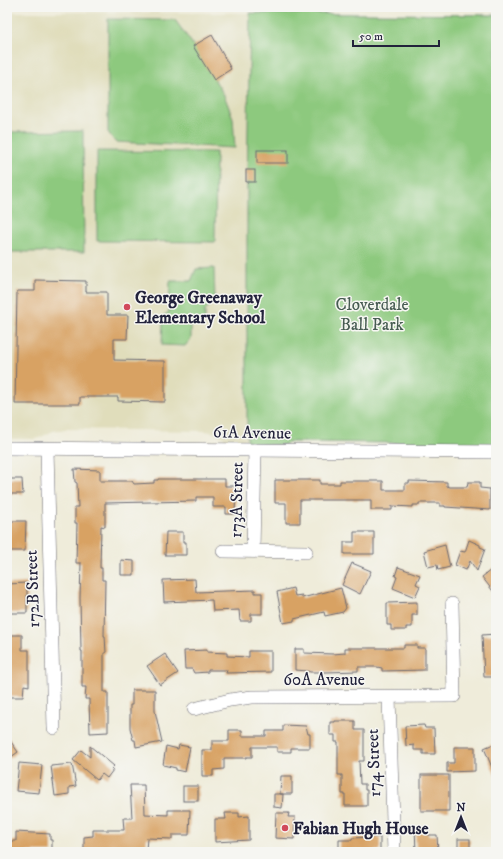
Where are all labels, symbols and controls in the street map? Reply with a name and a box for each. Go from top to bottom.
scale bar [353,22,439,48]
text: 50 m [359,29,383,44]
place label: George Greenaway Elementary School [135,287,266,329]
park label: Cloverdale Ball Park [335,294,409,336]
marker: George Greenaway Elementary School [122,302,132,312]
street label: 61A Avenue [213,421,291,445]
street label: 173A Street [225,461,249,538]
street label: 172B Street [21,549,45,628]
street label: 60A Avenue [283,669,365,691]
street label: 174 Street [362,728,386,798]
north arrow [441,797,481,837]
text: N [456,801,466,815]
place label: Fabian Hugh House [293,818,428,840]
marker: Fabian Hugh House [280,823,290,833]

